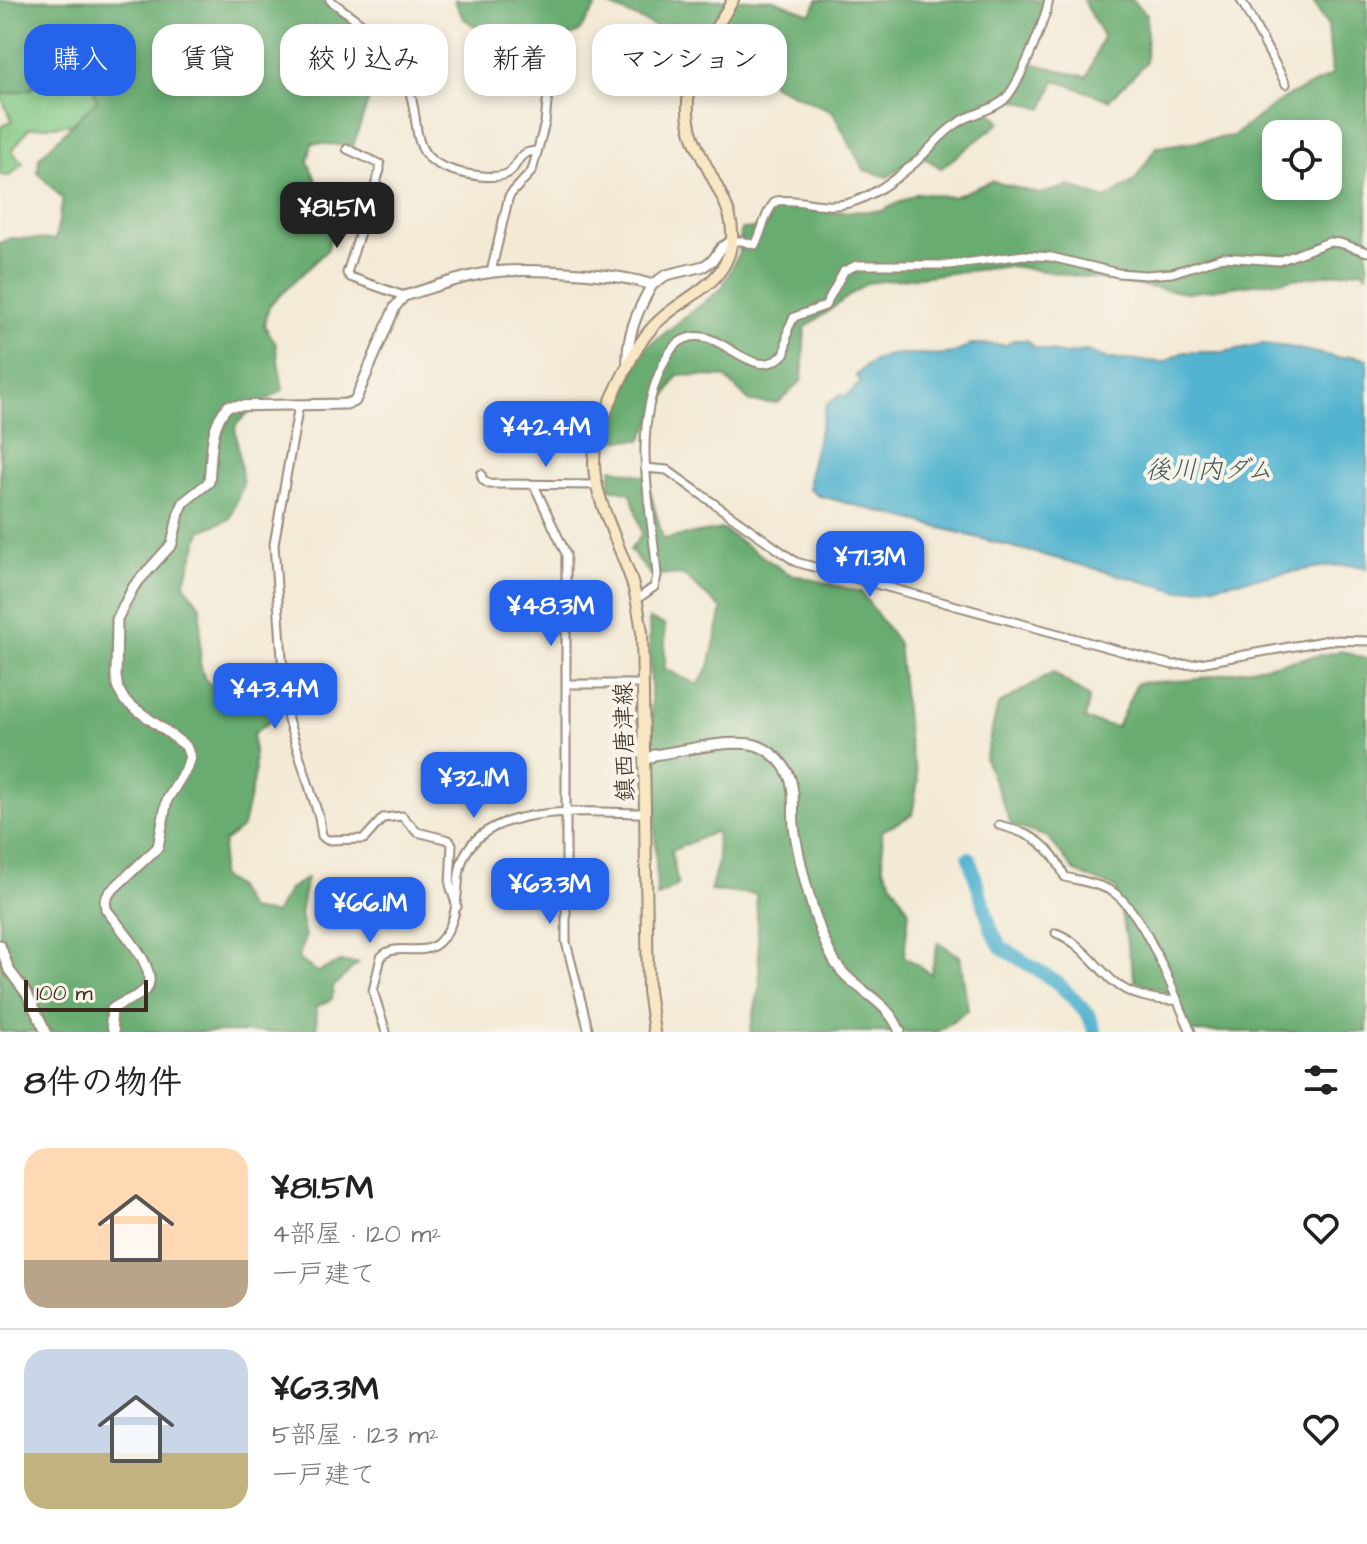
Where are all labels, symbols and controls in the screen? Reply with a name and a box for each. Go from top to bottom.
chip: 購入 [24,24,136,96]
chip: 賃貸 [152,24,264,96]
chip: 絞り込み [280,24,448,96]
chip: 新着 [464,24,576,96]
chip: マンション [592,24,787,96]
map controls [1262,120,1342,200]
button: locate [1262,120,1342,200]
pin: ¥81.5M [272,182,402,250]
text: ¥81.5M [298,190,376,226]
pin: ¥42.4M [481,401,611,469]
text: ¥42.4M [501,409,591,445]
water label: 後川内ダム [1145,452,1273,488]
pin: ¥71.3M [805,531,935,599]
text: ¥71.3M [834,539,906,575]
pin: ¥48.3M [486,580,616,648]
text: ¥48.3M [508,588,594,624]
pin: ¥43.4M [210,663,340,731]
text: ¥43.4M [231,671,319,707]
street label: 鎮西唐津線 [607,682,643,802]
pin: ¥32.1M [409,752,539,820]
text: ¥32.1M [439,760,509,796]
pin: ¥63.3M [485,858,615,926]
text: ¥63.3M [509,866,591,902]
pin: ¥66.1M [305,877,435,945]
text: ¥66.1M [333,885,407,921]
scale bar [24,976,148,1012]
text: 100 m [36,978,93,1009]
icon: filters [1299,1058,1343,1102]
text: 8件の物件 [24,1059,182,1107]
text: ¥81.5M [272,1164,374,1212]
icon: home [88,1180,184,1276]
icon: heart [1299,1206,1343,1250]
text: 4部屋 · 120 m² [272,1216,441,1252]
text: 一戸建て [272,1256,376,1292]
text: ¥63.3M [272,1365,379,1413]
icon: home [88,1381,184,1477]
icon: heart [1299,1407,1343,1451]
text: 5部屋 · 123 m² [272,1417,439,1453]
text: 一戸建て [272,1457,376,1493]

